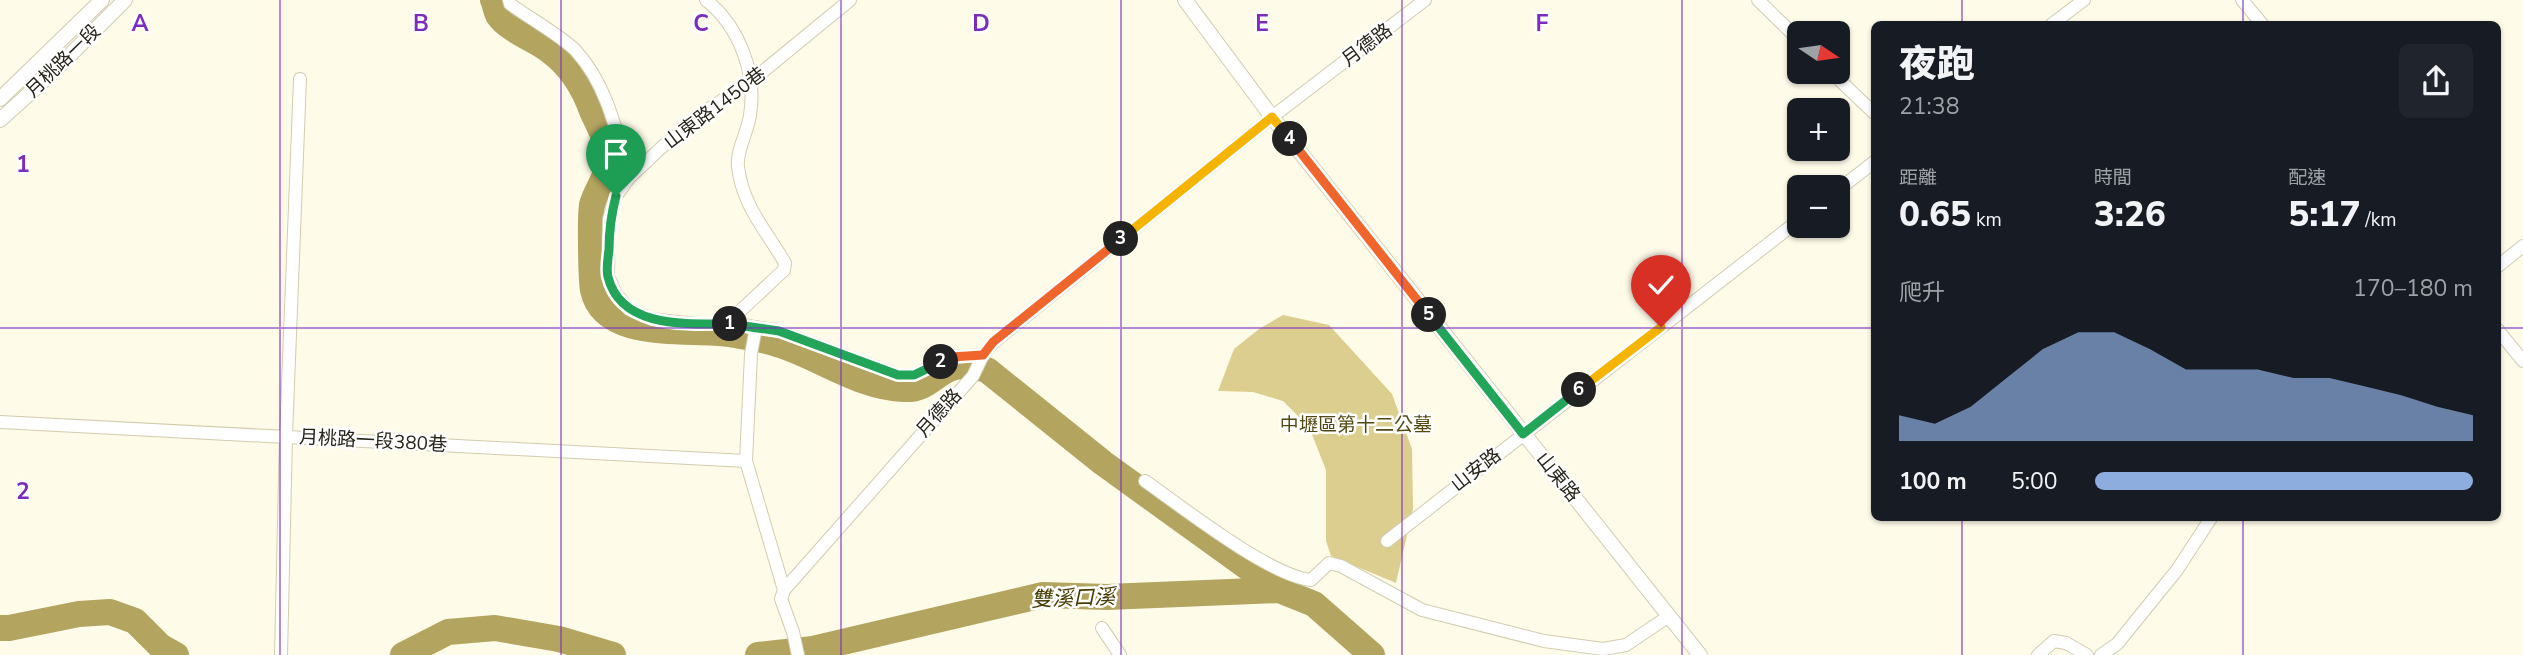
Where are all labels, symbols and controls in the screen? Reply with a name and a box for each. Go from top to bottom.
text: A [131,8,149,39]
text: B [413,8,429,39]
text: C [693,8,709,39]
text: D [972,8,990,39]
text: E [1255,8,1269,39]
text: F [1536,8,1549,39]
street label: 月德路 [1336,17,1398,73]
street label: 月桃路一段 [20,19,106,103]
north arrow [1787,21,1850,84]
map controls [1787,21,1850,238]
text: 夜跑 [1899,39,1975,90]
button: share [2399,44,2473,118]
street label: 山東路1450巷 [659,61,771,155]
text: 21:38 [1899,91,1959,122]
button: + [1787,98,1850,161]
pin: 4 [1272,122,1308,156]
pin [586,124,646,196]
text: 4 [1284,125,1295,151]
icon: arrive [597,135,635,173]
text: 1 [16,149,30,180]
text: 距離 [1899,165,1937,191]
text: 時間 [2094,165,2132,191]
text: 配速 [2288,165,2326,191]
button: − [1787,175,1850,238]
text: 0.65 [1899,191,1971,238]
text: 3:26 [2094,191,2166,238]
text: 5:17 [2288,191,2360,238]
text: km [1971,207,2002,233]
text: /km [2360,207,2396,233]
pin: 3 [1104,222,1138,256]
text: 3 [1115,225,1126,251]
pin [1631,255,1691,327]
icon: check [1642,266,1680,304]
text: 170–180 m [2353,273,2473,304]
text: 爬升 [1899,277,1945,308]
pin: 5 [1412,298,1446,332]
text: 5 [1423,301,1434,327]
pin: 1 [712,306,748,342]
text: 1 [724,310,735,336]
pin: 2 [923,344,958,380]
text: 2 [935,348,946,374]
pin: 6 [1562,372,1596,408]
text: 6 [1573,376,1584,402]
street label: 月德路 [910,383,968,443]
park label: 中壢區第十二公墓 [1280,412,1432,438]
street label: 月桃路一段380巷 [298,424,448,458]
street label: 山安路 [1446,442,1506,498]
street label: 山東路 [1530,447,1586,507]
text: 100 m [1899,466,1967,497]
text: 5:00 [2011,466,2058,497]
text: 2 [16,476,30,507]
water label: 雙溪口溪 [1031,582,1118,613]

